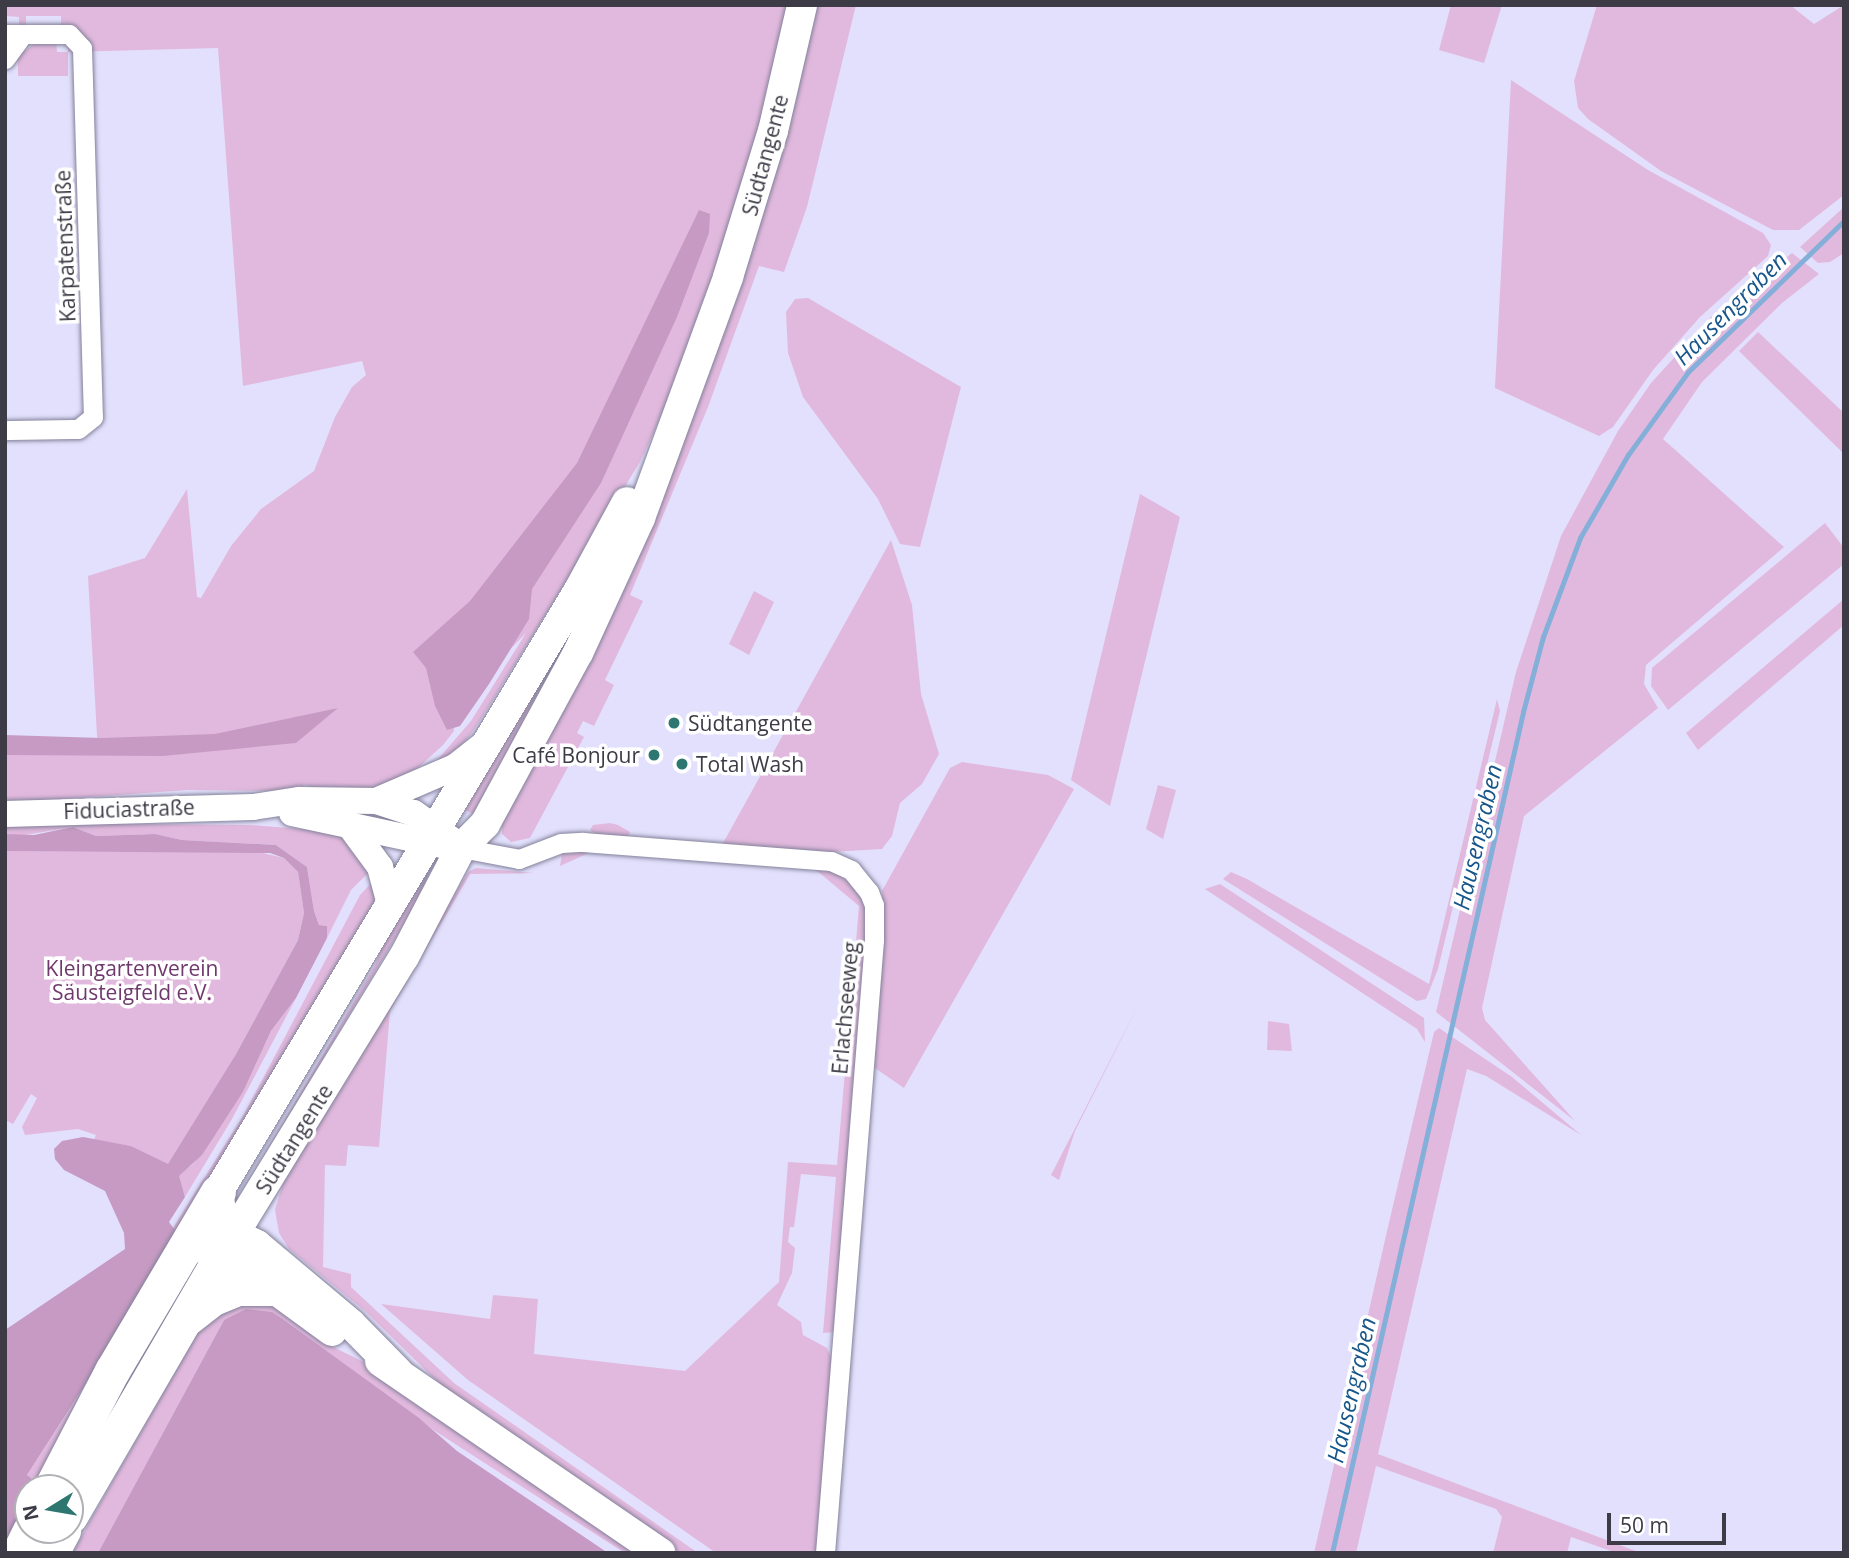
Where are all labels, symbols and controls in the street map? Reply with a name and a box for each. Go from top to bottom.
street label: Südtangente [737,92,793,218]
street label: Karpatenstraße [50,169,80,323]
water label: Hausengraben [1668,246,1792,370]
place label: Südtangente [688,710,813,736]
marker: Südtangente [666,715,682,731]
place label: Café Bonjour [512,742,640,768]
marker: Café Bonjour [646,747,662,763]
place label: Total Wash [696,751,804,777]
marker: Total Wash [674,756,690,772]
water label: Hausengraben [1447,762,1507,912]
street label: Fiduciastraße [63,794,195,824]
street label: Erlachseeweg [827,941,863,1075]
park label: Kleingartenverein Säusteigfeld e.V. [46,955,218,1005]
street label: Südtangente [250,1079,338,1199]
water label: Hausengraben [1321,1315,1381,1465]
north arrow [14,1474,84,1544]
scale bar [1611,1498,1730,1542]
text: N [16,1503,45,1523]
text: 50 m [1620,1511,1669,1539]

